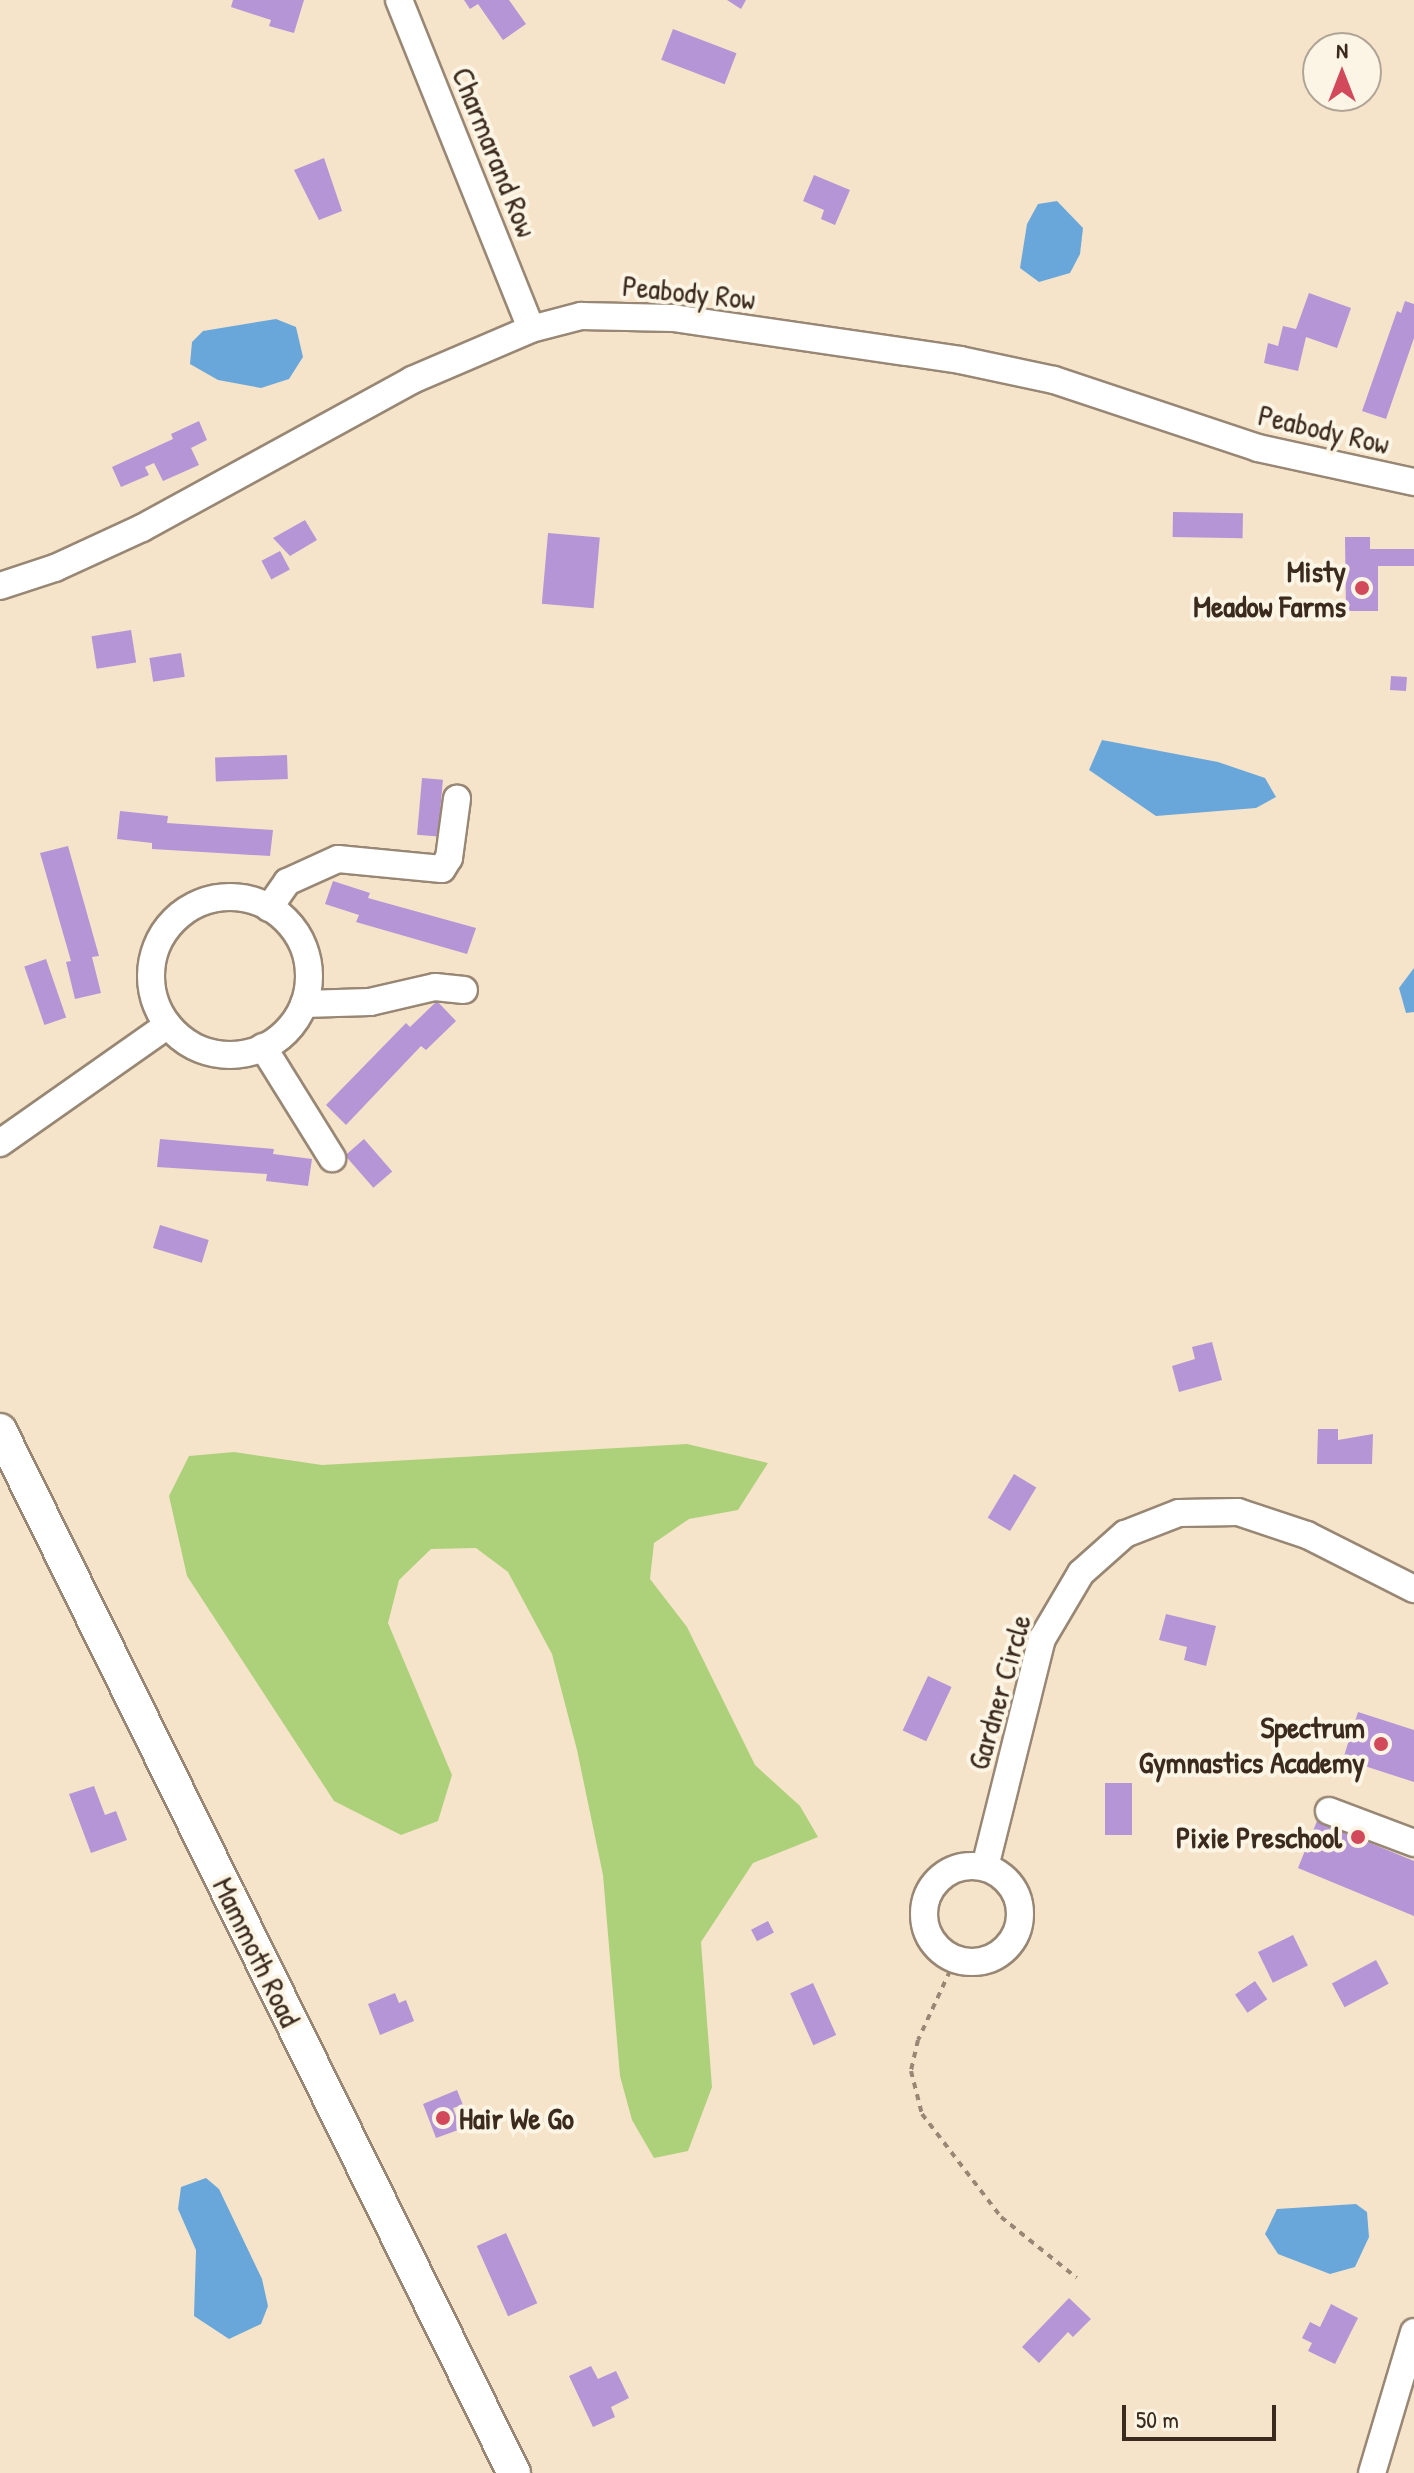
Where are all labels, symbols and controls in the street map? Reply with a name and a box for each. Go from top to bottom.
north arrow [1302,32,1382,112]
text: N [1336,35,1348,65]
street label: Charmarand Row [445,62,545,242]
street label: Peabody Row [621,267,757,317]
street label: Peabody Row [1255,396,1393,462]
place label: Misty Meadow Farms [1193,553,1346,624]
marker: Misty Meadow Farms [1353,579,1371,597]
street label: Gardner Circle [960,1610,1038,1774]
place label: Spectrum Gymnastics Academy [1139,1709,1365,1780]
marker: Spectrum Gymnastics Academy [1372,1735,1390,1753]
place label: Pixie Preschool [1176,1819,1342,1855]
marker: Pixie Preschool [1349,1828,1367,1846]
street label: Mammoth Road [205,1872,309,2032]
place label: Hair We Go [459,2100,574,2136]
marker: Hair We Go [434,2109,452,2127]
scale bar [1126,2389,1280,2439]
text: 50 m [1136,2403,1179,2435]

